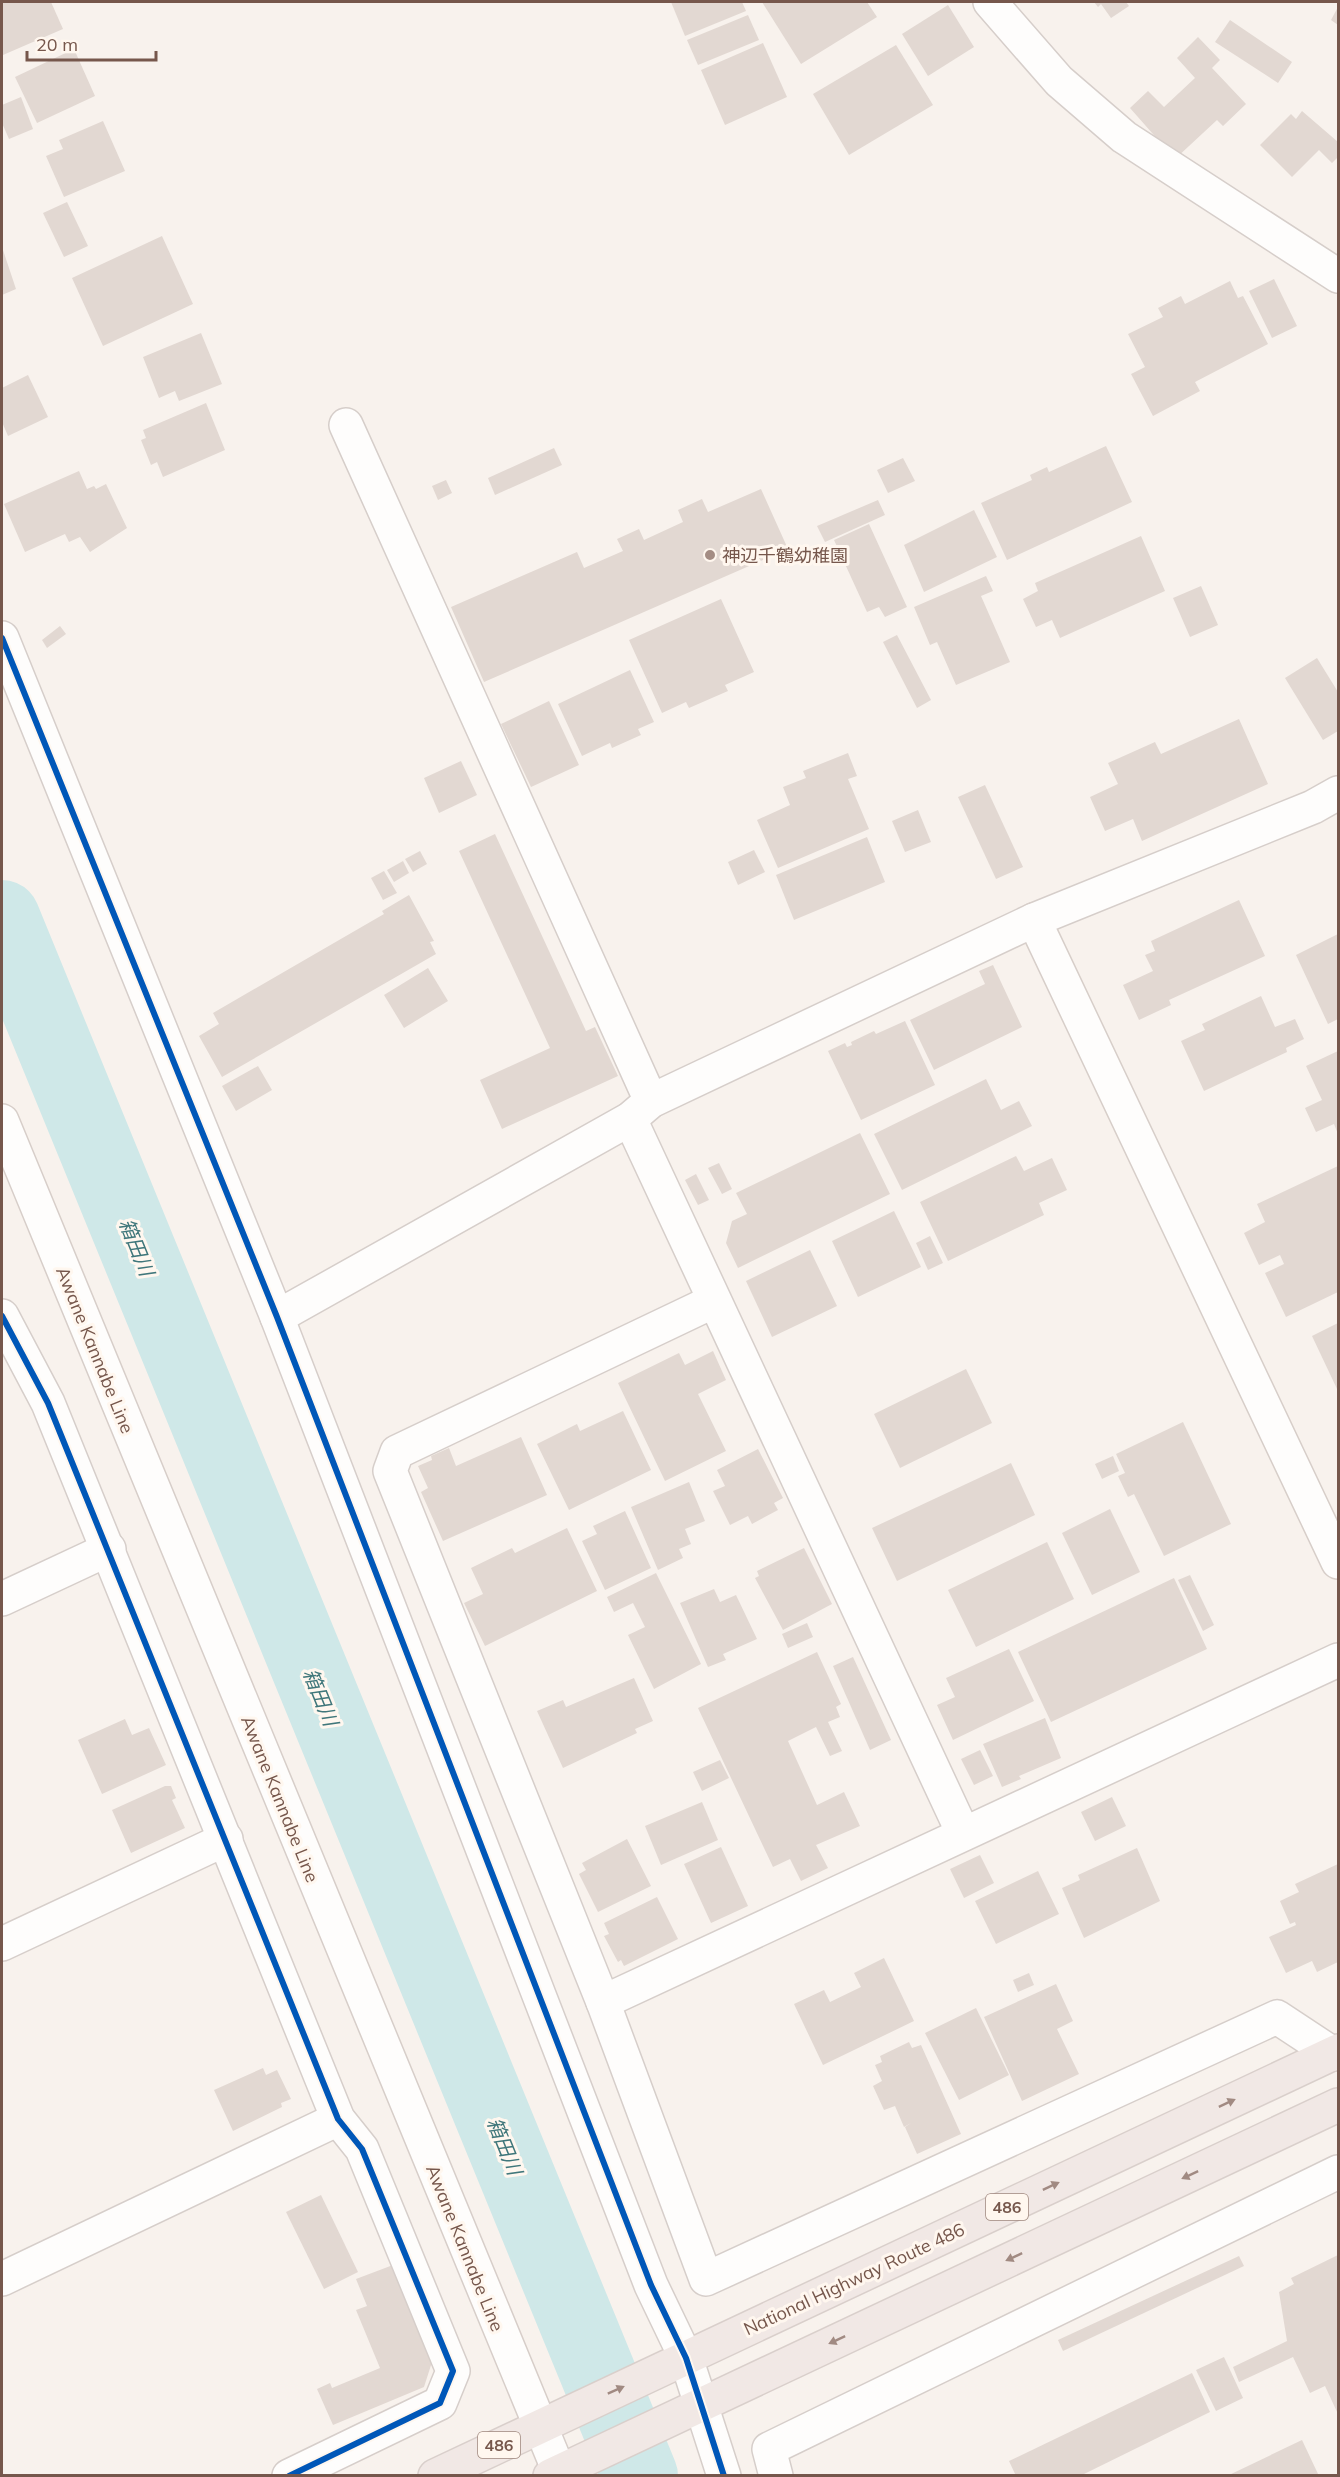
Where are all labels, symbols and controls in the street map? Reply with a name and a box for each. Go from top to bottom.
scale bar [27,24,156,62]
text: 20 m [36,33,78,56]
place label: 神辺千鶴幼稚園 [722,544,848,567]
marker: 神辺千鶴幼稚園 [703,548,717,562]
water label: 箱田川 [114,1215,161,1281]
street label: Awane Kannabe Line [51,1263,139,1437]
water label: 箱田川 [298,1665,345,1731]
street label: Awane Kannabe Line [236,1712,324,1886]
one-way arrow [1219,2099,1236,2108]
water label: 箱田川 [482,2114,529,2180]
street label: Awane Kannabe Line [421,2161,509,2335]
one-way arrow [1182,2170,1199,2179]
one-way arrow [1042,2182,1059,2191]
road number: 486 [986,2194,1028,2220]
street label: National Highway Route 486 [740,2218,968,2340]
one-way arrow [1005,2253,1022,2262]
one-way arrow [829,2336,846,2345]
one-way arrow [608,2385,626,2395]
road number: 486 [478,2432,520,2458]

